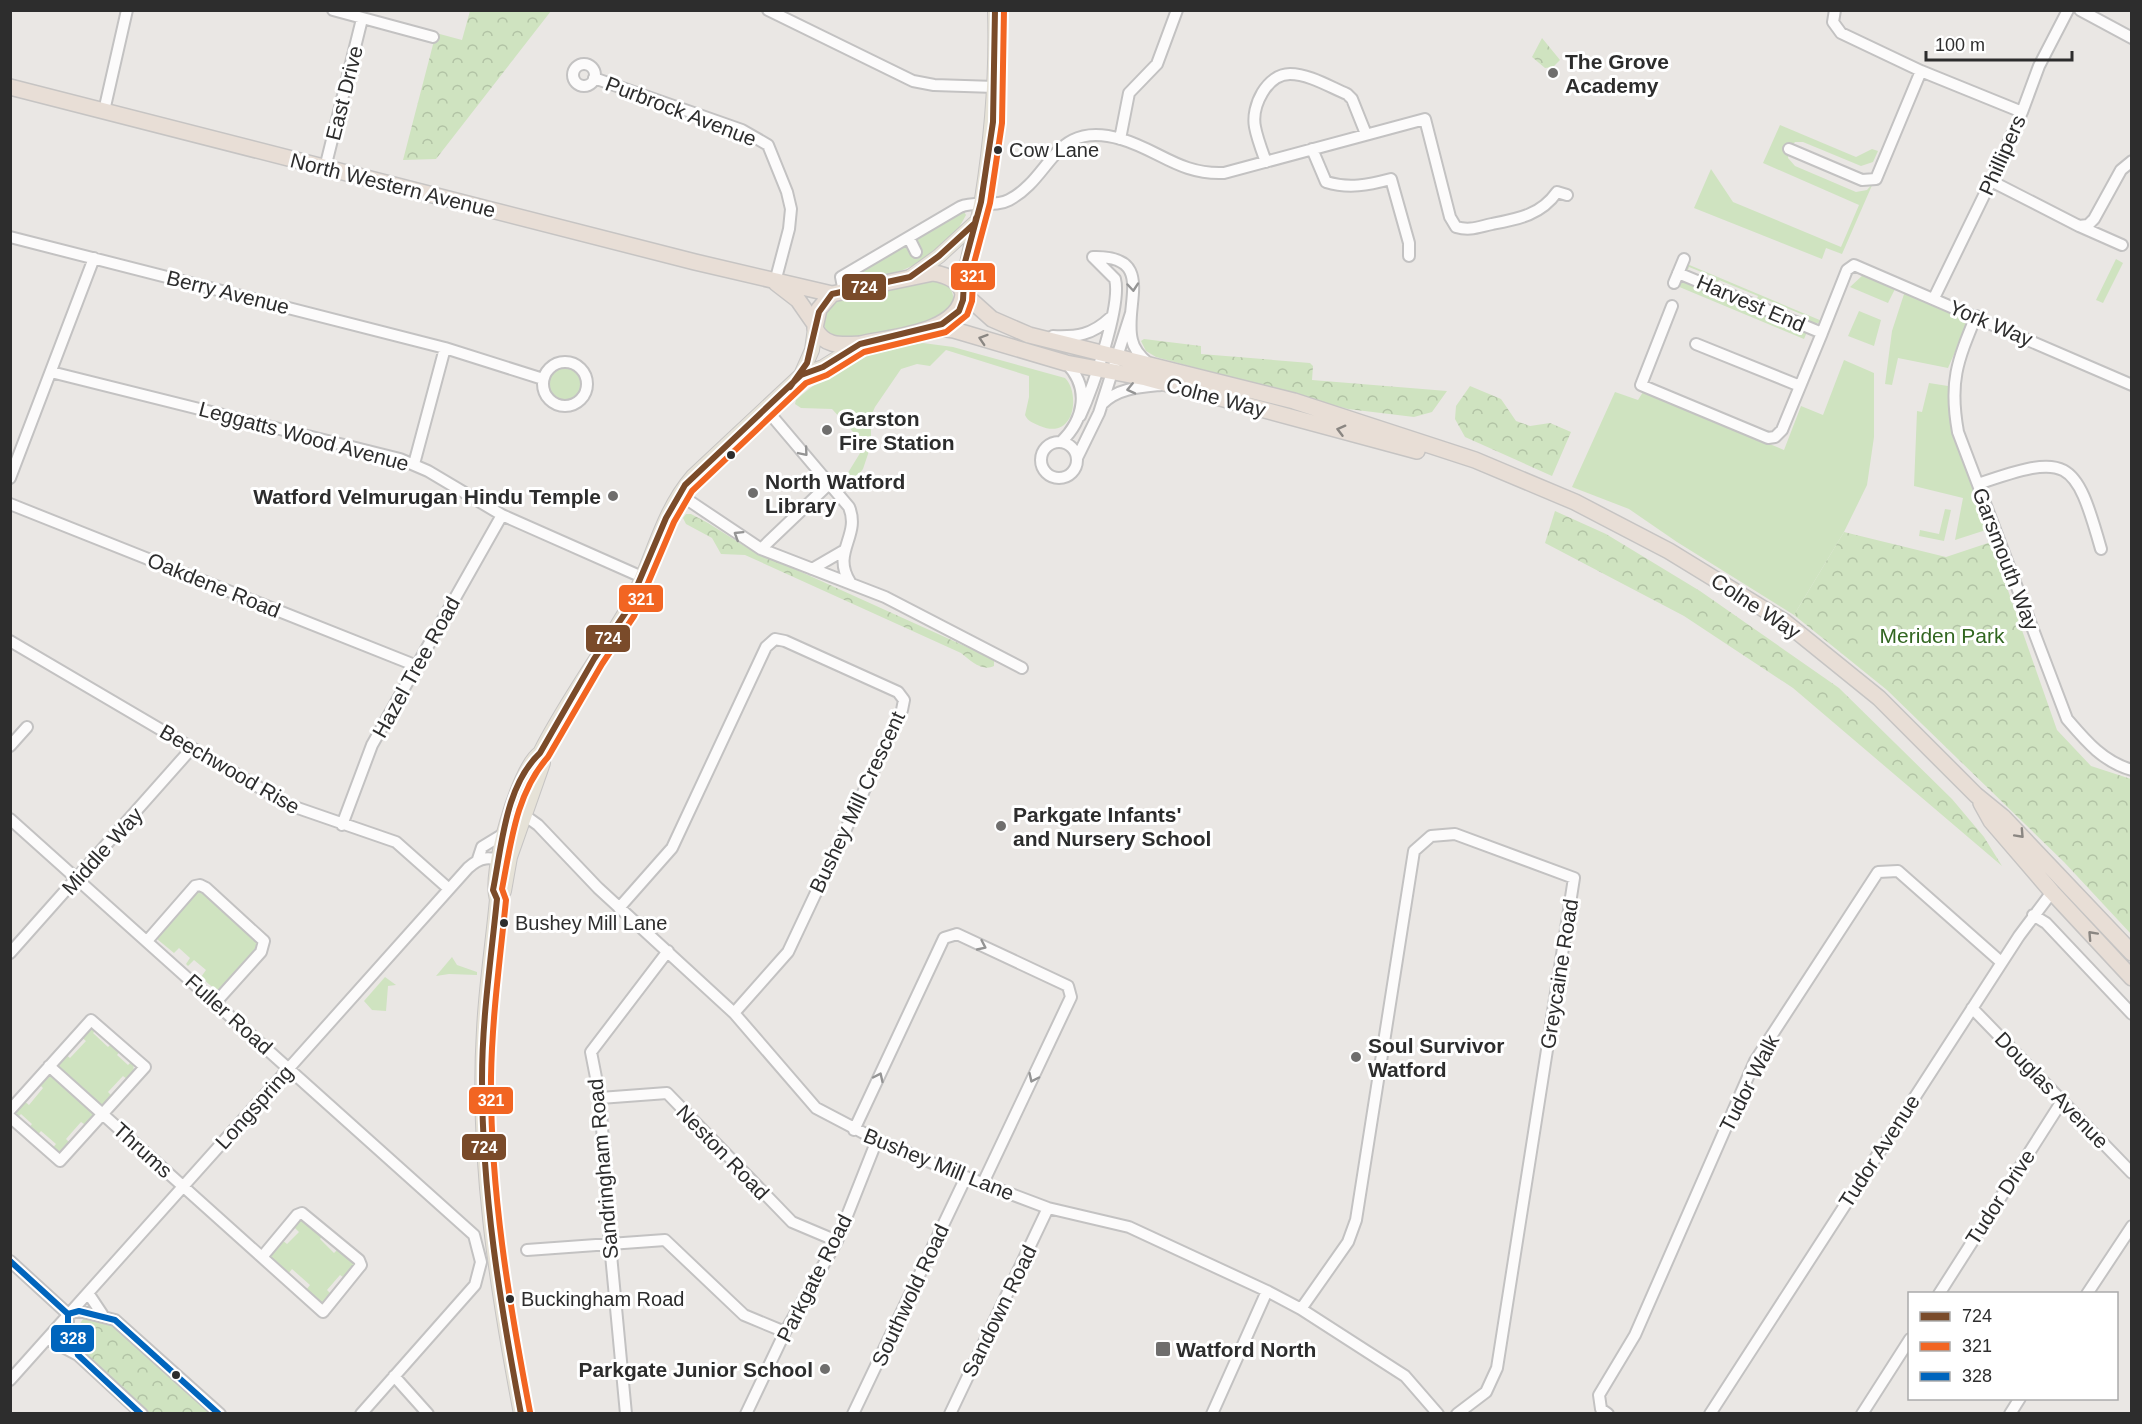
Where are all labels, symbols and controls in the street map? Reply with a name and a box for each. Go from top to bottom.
scale bar [1926,24,2072,62]
text: 100 m [1935,35,1985,55]
street label: East Drive [321,43,367,143]
place label: The Grove Academy [1565,50,1669,97]
marker: The Grove Academy [1546,66,1560,80]
street label: Purbrock Avenue [602,72,760,150]
street label: Phillipers [1974,111,2030,199]
place label: Cow Lane [1009,139,1099,161]
marker: Cow Lane [992,144,1004,156]
street label: North Western Avenue [288,148,498,222]
line badge: 321 [950,262,996,291]
street label: Berry Avenue [164,266,292,318]
text: 321 [960,268,986,285]
street label: Harvest End [1693,270,1809,336]
line badge: 724 [841,273,887,301]
text: 724 [851,279,877,296]
one-way arrow [1126,282,1139,292]
street label: York Way [1946,295,2037,351]
one-way arrow [978,334,989,346]
street label: Colne Way [1164,373,1269,421]
one-way arrow [1127,382,1137,395]
street label: Leggatts Wood Avenue [197,397,411,475]
place label: Garston Fire Station [839,407,955,454]
marker: Garston Fire Station [820,423,834,437]
one-way arrow [1336,424,1346,437]
one-way arrow [797,446,808,457]
unlabelled marker [725,449,737,461]
place label: North Watford Library [765,470,905,517]
street label: Garsmouth Way [1968,484,2044,634]
place label: Watford Velmurugan Hindu Temple [253,485,601,508]
marker: North Watford Library [746,486,760,500]
marker: Watford Velmurugan Hindu Temple [606,489,620,503]
one-way arrow [734,531,744,543]
street label: Oakdene Road [144,548,284,622]
street label: Colne Way [1707,569,1805,644]
line badge: 321 [618,584,664,613]
text: 321 [628,591,654,608]
street label: Hazel Tree Road [368,593,464,741]
line badge: 724 [585,624,631,653]
park label: Meriden Park [1880,624,2005,647]
text: 724 [595,630,621,647]
street label: Bushey Mill Crescent [805,708,909,896]
street label: Beechwood Rise [156,720,304,818]
street label: Middle Way [57,802,147,899]
place label: Parkgate Infants' and Nursery School [1013,803,1211,850]
marker: Parkgate Infants' and Nursery School [994,819,1008,833]
one-way arrow [2012,827,2023,838]
street label: Greycaine Road [1536,897,1582,1051]
place label: Bushey Mill Lane [515,912,667,934]
marker: Bushey Mill Lane [498,917,510,929]
one-way arrow [2088,931,2099,941]
one-way arrow [976,939,987,951]
street label: Fuller Road [181,969,277,1059]
street label: Douglas Avenue [1991,1027,2113,1153]
street label: Tudor Walk [1715,1030,1783,1135]
place label: Soul Survivor Watford [1368,1034,1505,1081]
marker: Soul Survivor Watford [1349,1050,1363,1064]
street label: Longspring [211,1061,297,1153]
one-way arrow [1028,1071,1040,1082]
one-way arrow [872,1073,884,1084]
street label: Sandringham Road [584,1078,622,1260]
line badge: 321 [468,1086,514,1115]
street label: Tudor Avenue [1834,1090,1924,1212]
text: 321 [478,1092,504,1109]
street label: Neston Road [672,1100,774,1204]
street label: Thrums [109,1118,177,1182]
street label: Bushey Mill Lane [861,1123,1017,1205]
line badge: 724 [461,1133,507,1161]
text: 724 [471,1139,497,1156]
street label: Tudor Drive [1961,1145,2039,1249]
street label: Parkgate Road [772,1210,856,1346]
street label: Southwold Road [867,1220,953,1370]
street label: Sandown Road [957,1241,1041,1381]
place label: Buckingham Road [521,1288,684,1310]
legend [1908,1292,2118,1400]
marker: Buckingham Road [504,1293,516,1305]
text: 724 [1962,1306,1992,1326]
line badge: 328 [50,1324,95,1353]
text: 328 [60,1330,86,1347]
text: 321 [1962,1336,1992,1356]
place label: Watford North [1176,1338,1316,1361]
marker: Watford North [1154,1340,1172,1358]
place label: Parkgate Junior School [578,1358,813,1381]
marker: Parkgate Junior School [818,1362,832,1376]
text: 328 [1962,1366,1992,1386]
unlabelled marker [170,1369,182,1381]

